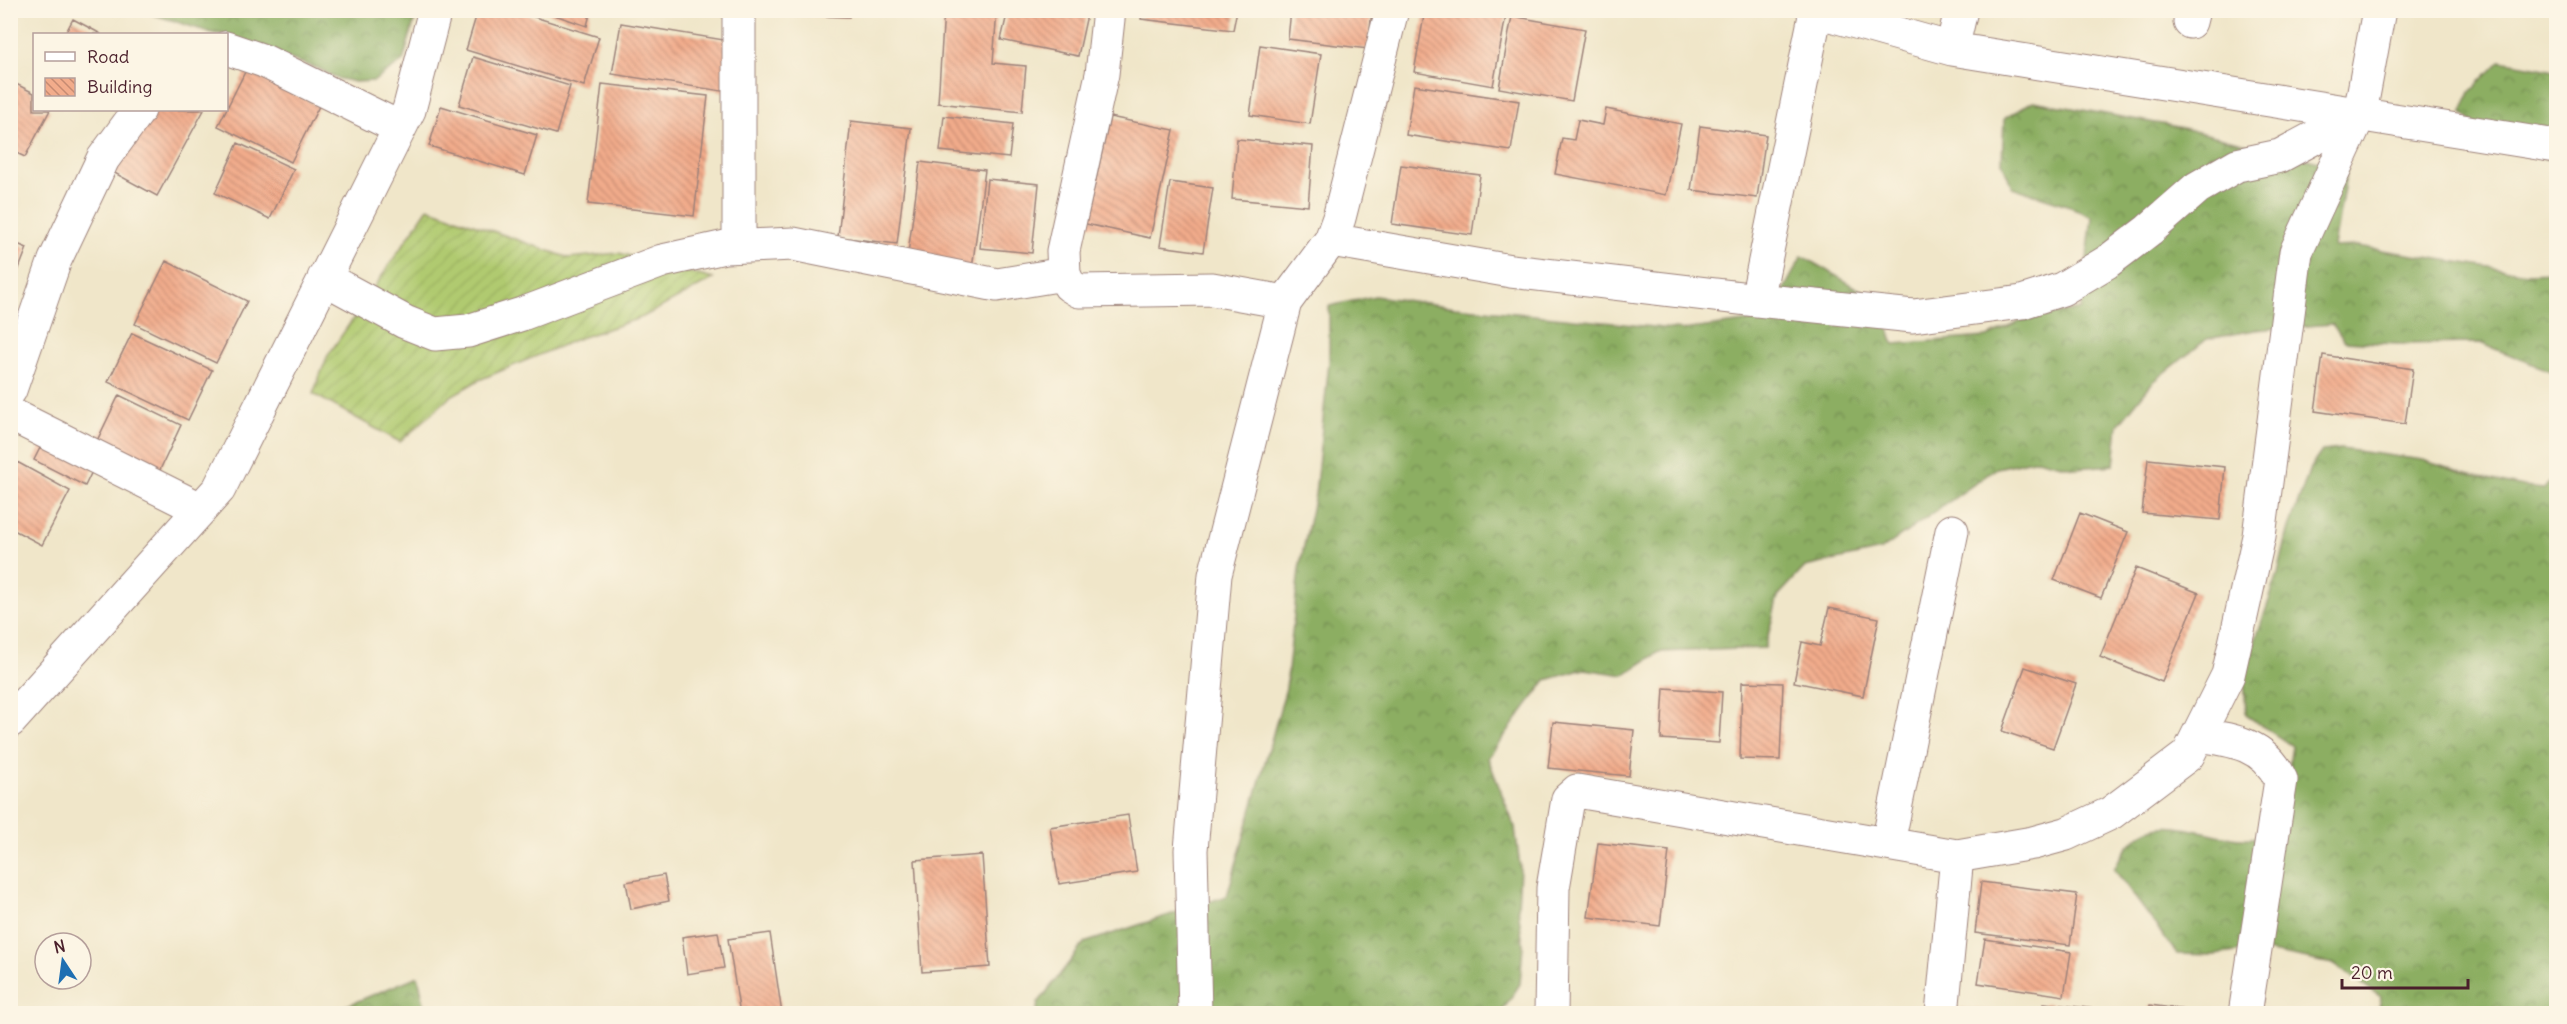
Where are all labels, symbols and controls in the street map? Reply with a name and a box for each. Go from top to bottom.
legend [33,33,228,111]
text: Road [87,45,130,68]
text: Building [87,75,152,98]
north arrow [33,931,93,991]
text: N [52,935,67,957]
scale bar [2342,952,2468,990]
text: 20 m [2351,961,2393,984]

